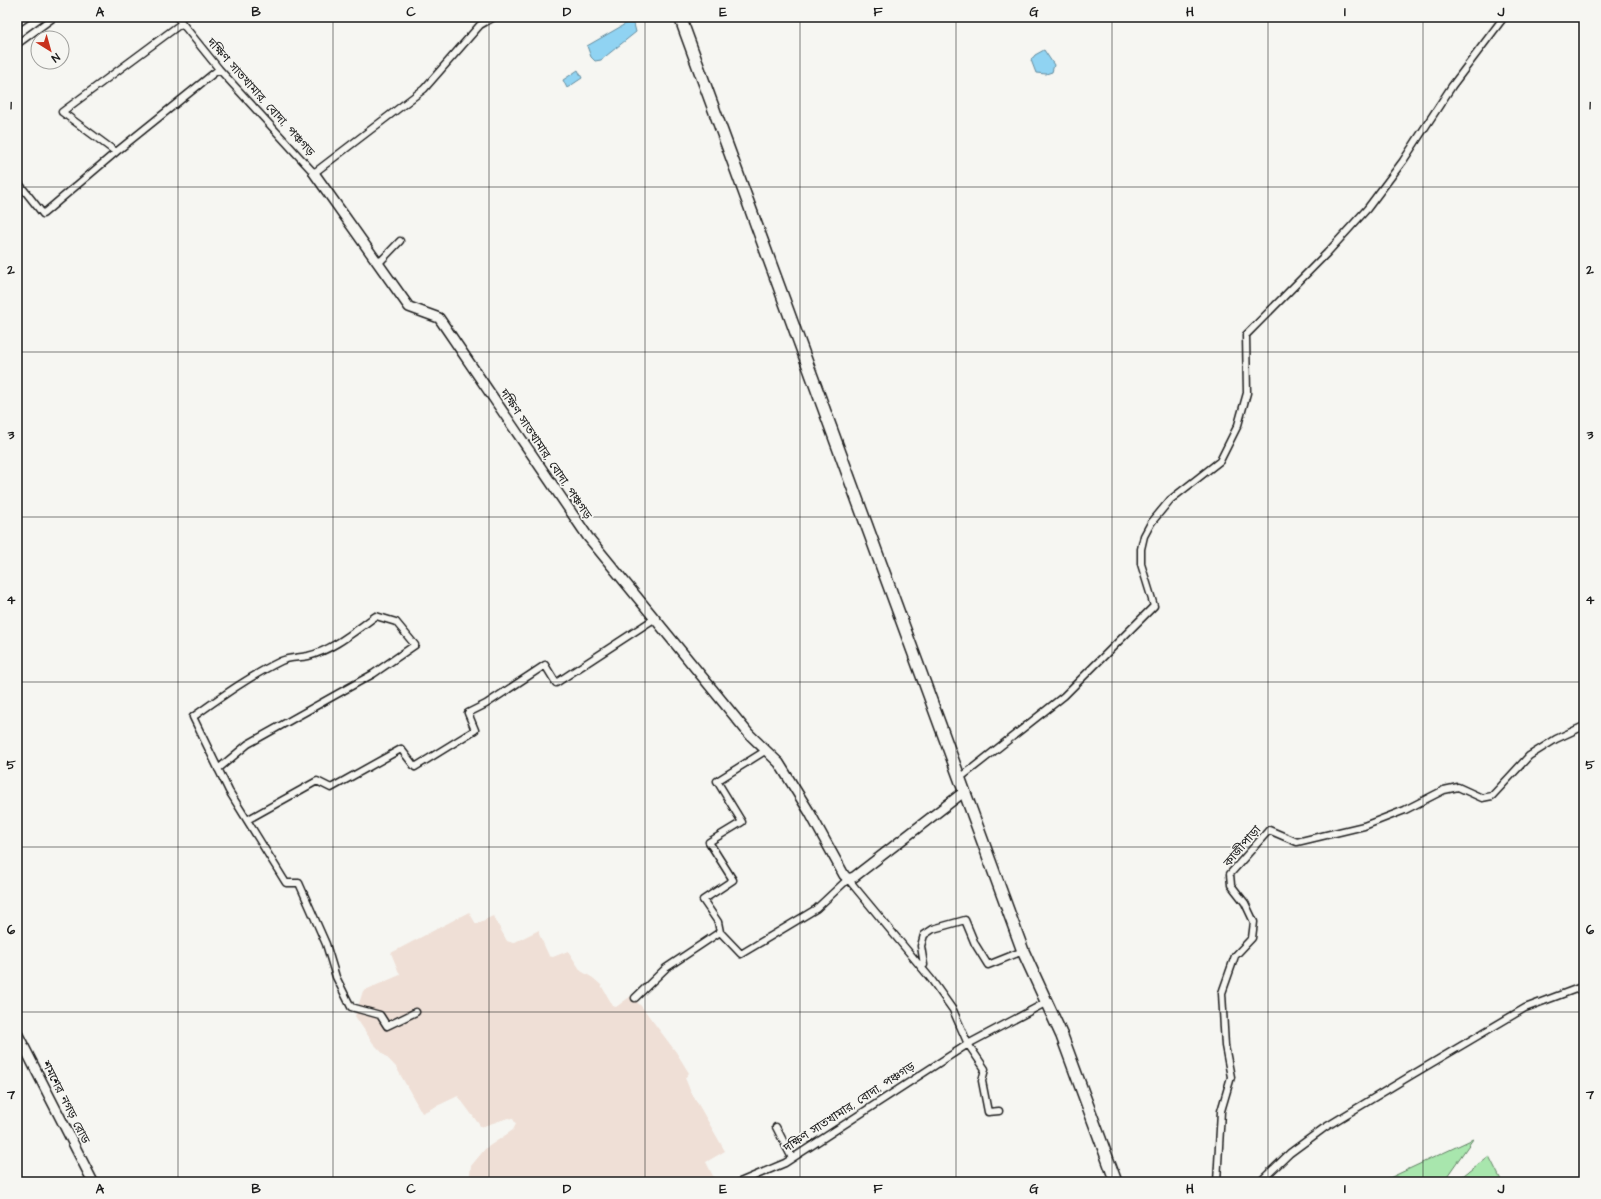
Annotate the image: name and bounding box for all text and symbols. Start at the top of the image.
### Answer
text: A [96,3,105,21]
text: B [251,3,261,21]
text: C [406,3,416,21]
text: D [563,3,572,21]
text: E [719,3,727,21]
text: F [873,3,883,21]
text: G [1029,3,1039,21]
text: H [1186,3,1194,21]
text: I [1344,3,1346,21]
text: J [1497,3,1505,21]
north arrow [30,30,70,70]
street label: দক্ষিণ সাতখামার, বোদা, পঞ্চগড় [202,34,319,161]
text: N [48,50,63,66]
text: 1 [10,96,12,114]
text: 1 [1589,96,1591,114]
text: 2 [6,261,15,279]
text: 2 [1585,261,1594,279]
street label: দক্ষিণ সাতখামার, বোদা, পঞ্চগড় [495,385,596,523]
text: 3 [7,426,15,444]
text: 3 [1586,426,1594,444]
text: 4 [7,591,16,609]
text: 4 [1586,591,1595,609]
text: 5 [6,756,16,774]
text: 5 [1585,756,1595,774]
street label: কাজীপাড়া [1219,821,1266,872]
text: 6 [7,921,16,939]
text: 6 [1586,921,1595,939]
street label: শমশের নগড় রোড [37,1057,94,1147]
street label: দক্ষিণ সাতখামার, বোদা, পঞ্চগড় [779,1058,919,1157]
text: 7 [6,1086,16,1104]
text: 7 [1585,1086,1595,1104]
text: A [96,1180,105,1198]
text: B [251,1180,261,1198]
text: C [406,1180,416,1198]
text: D [563,1180,572,1198]
text: E [719,1180,727,1198]
text: F [873,1180,883,1198]
text: G [1029,1180,1039,1198]
text: H [1186,1180,1194,1198]
text: I [1344,1180,1346,1198]
text: J [1497,1180,1505,1198]

